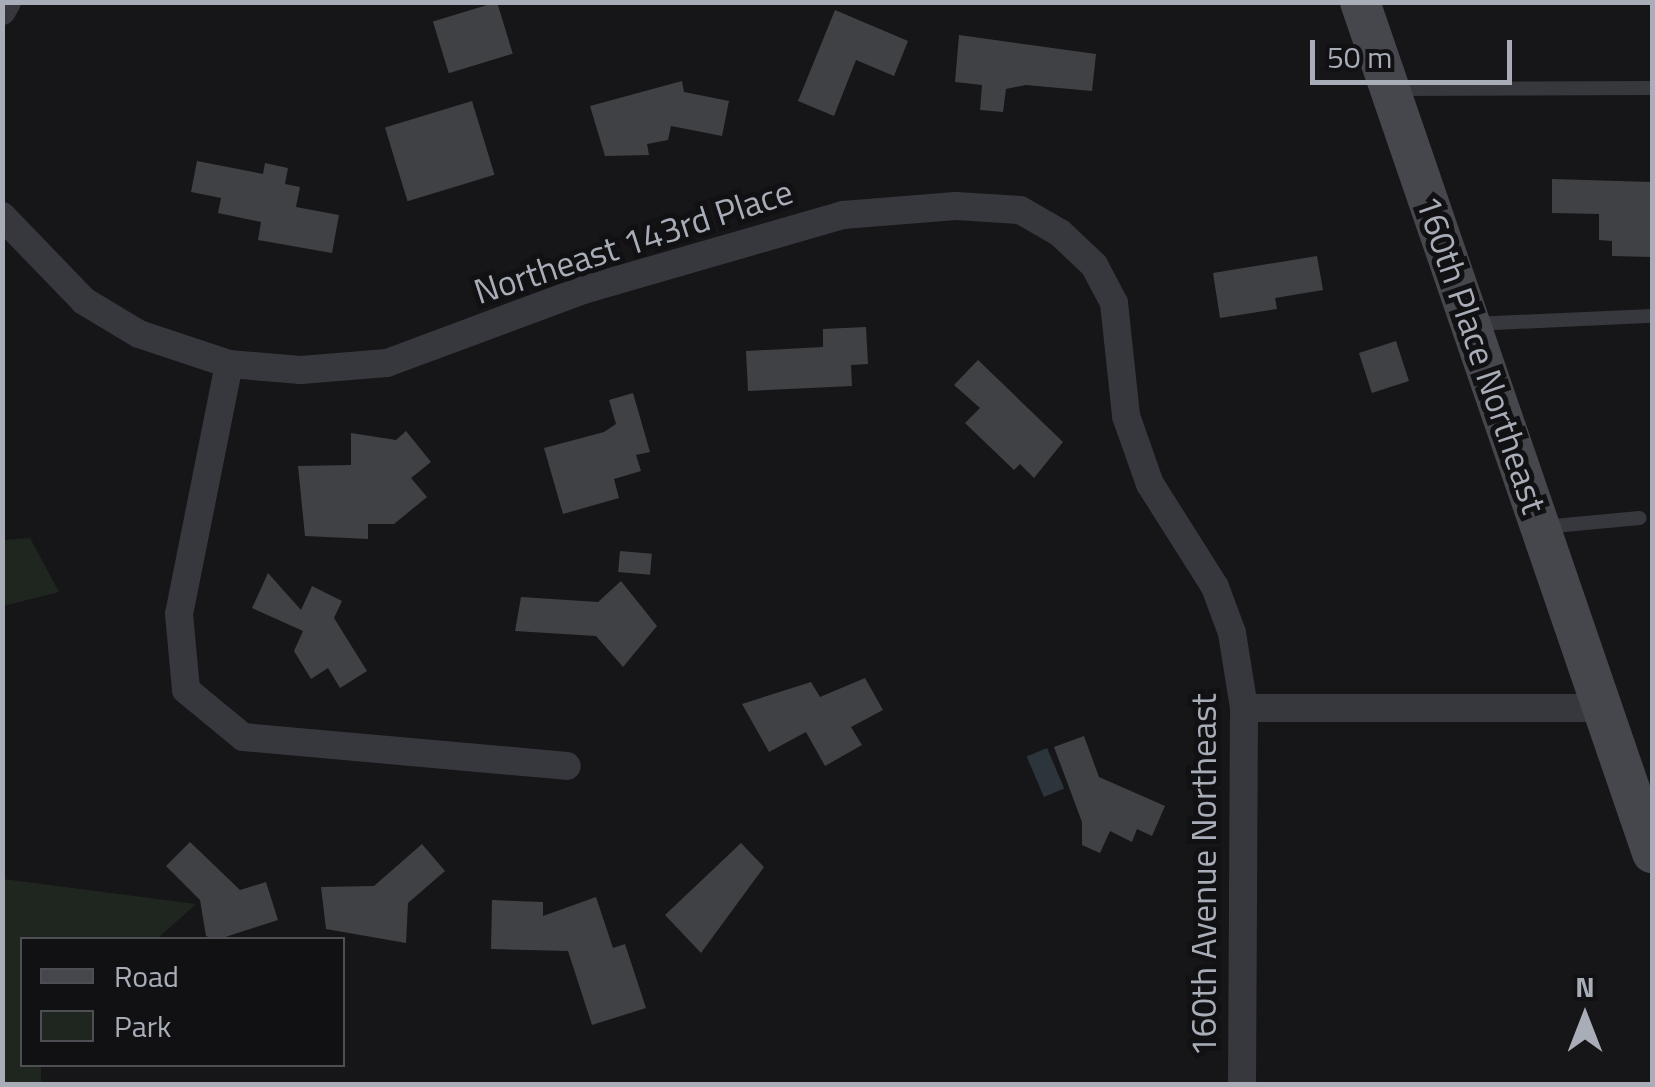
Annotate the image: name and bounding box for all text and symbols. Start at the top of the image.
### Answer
scale bar [1315,20,1518,82]
text: 50 m [1327,34,1392,80]
street label: Northeast 143rd Place [468,170,798,312]
street label: 160th Place Northeast [1408,190,1556,518]
street label: 160th Avenue Northeast [1182,693,1224,1057]
legend [20,937,345,1067]
text: Road [114,953,179,999]
text: N [1575,965,1595,1008]
north arrow [1535,967,1635,1067]
text: Park [114,1003,171,1049]

